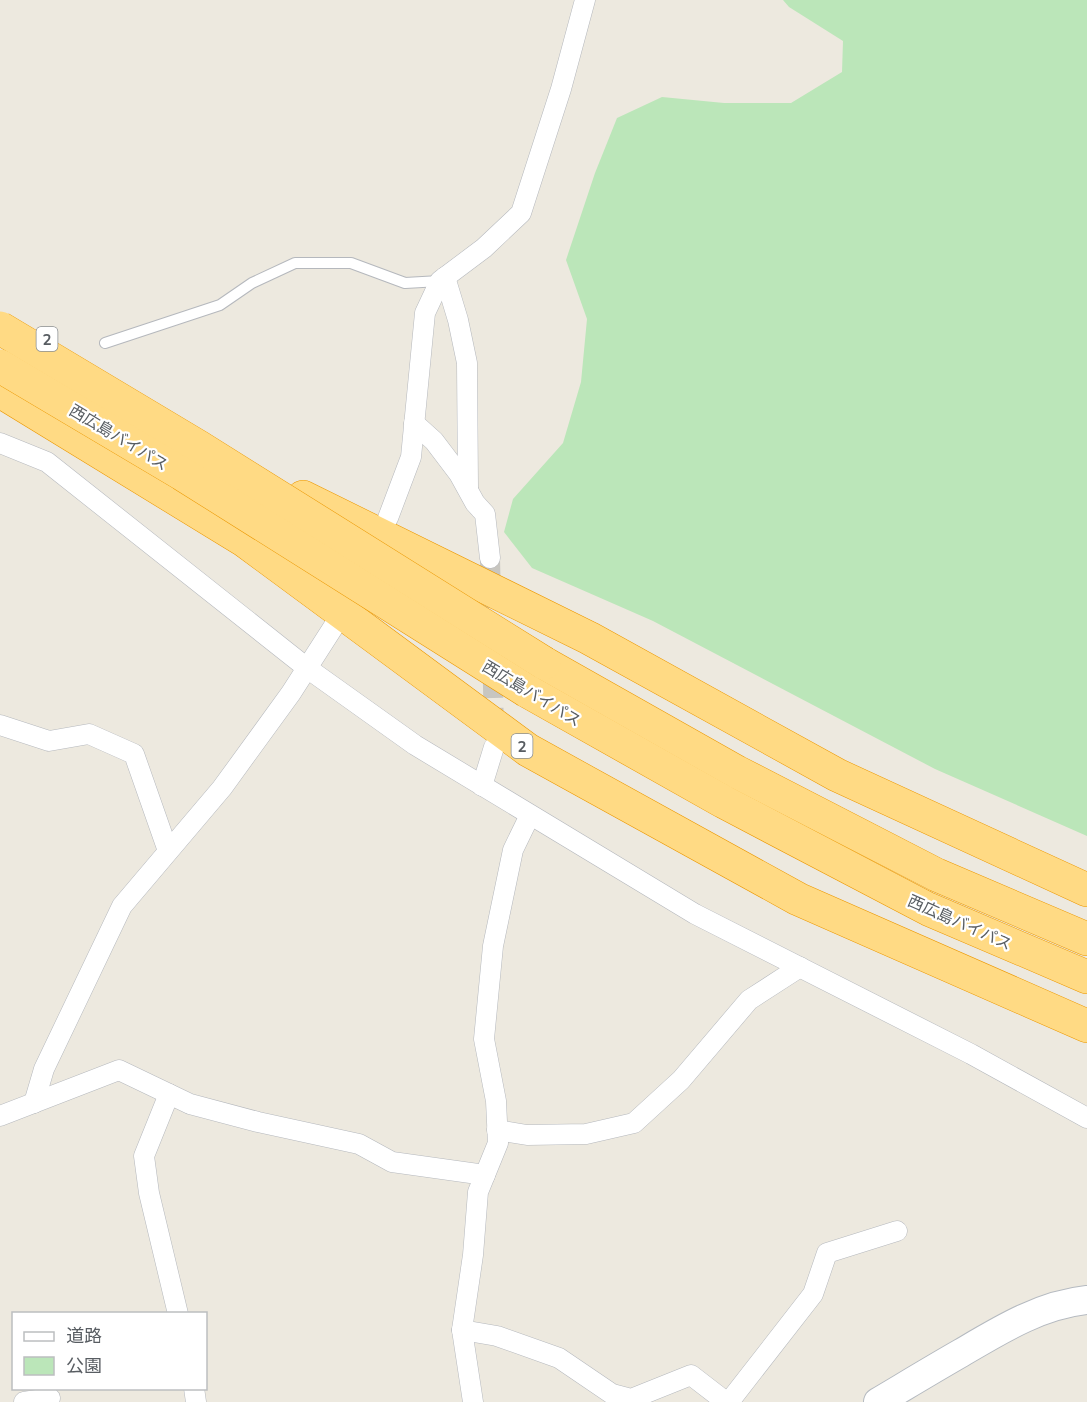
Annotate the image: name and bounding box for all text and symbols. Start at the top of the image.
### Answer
road number: 2 [36,327,57,351]
street label: 西広島バイパス [66,400,172,474]
street label: 西広島バイパス [479,656,585,730]
road number: 2 [512,734,532,758]
street label: 西広島バイパス [905,890,1015,954]
legend [12,1312,207,1390]
text: 道路 [66,1324,102,1347]
text: 公園 [66,1354,102,1377]

